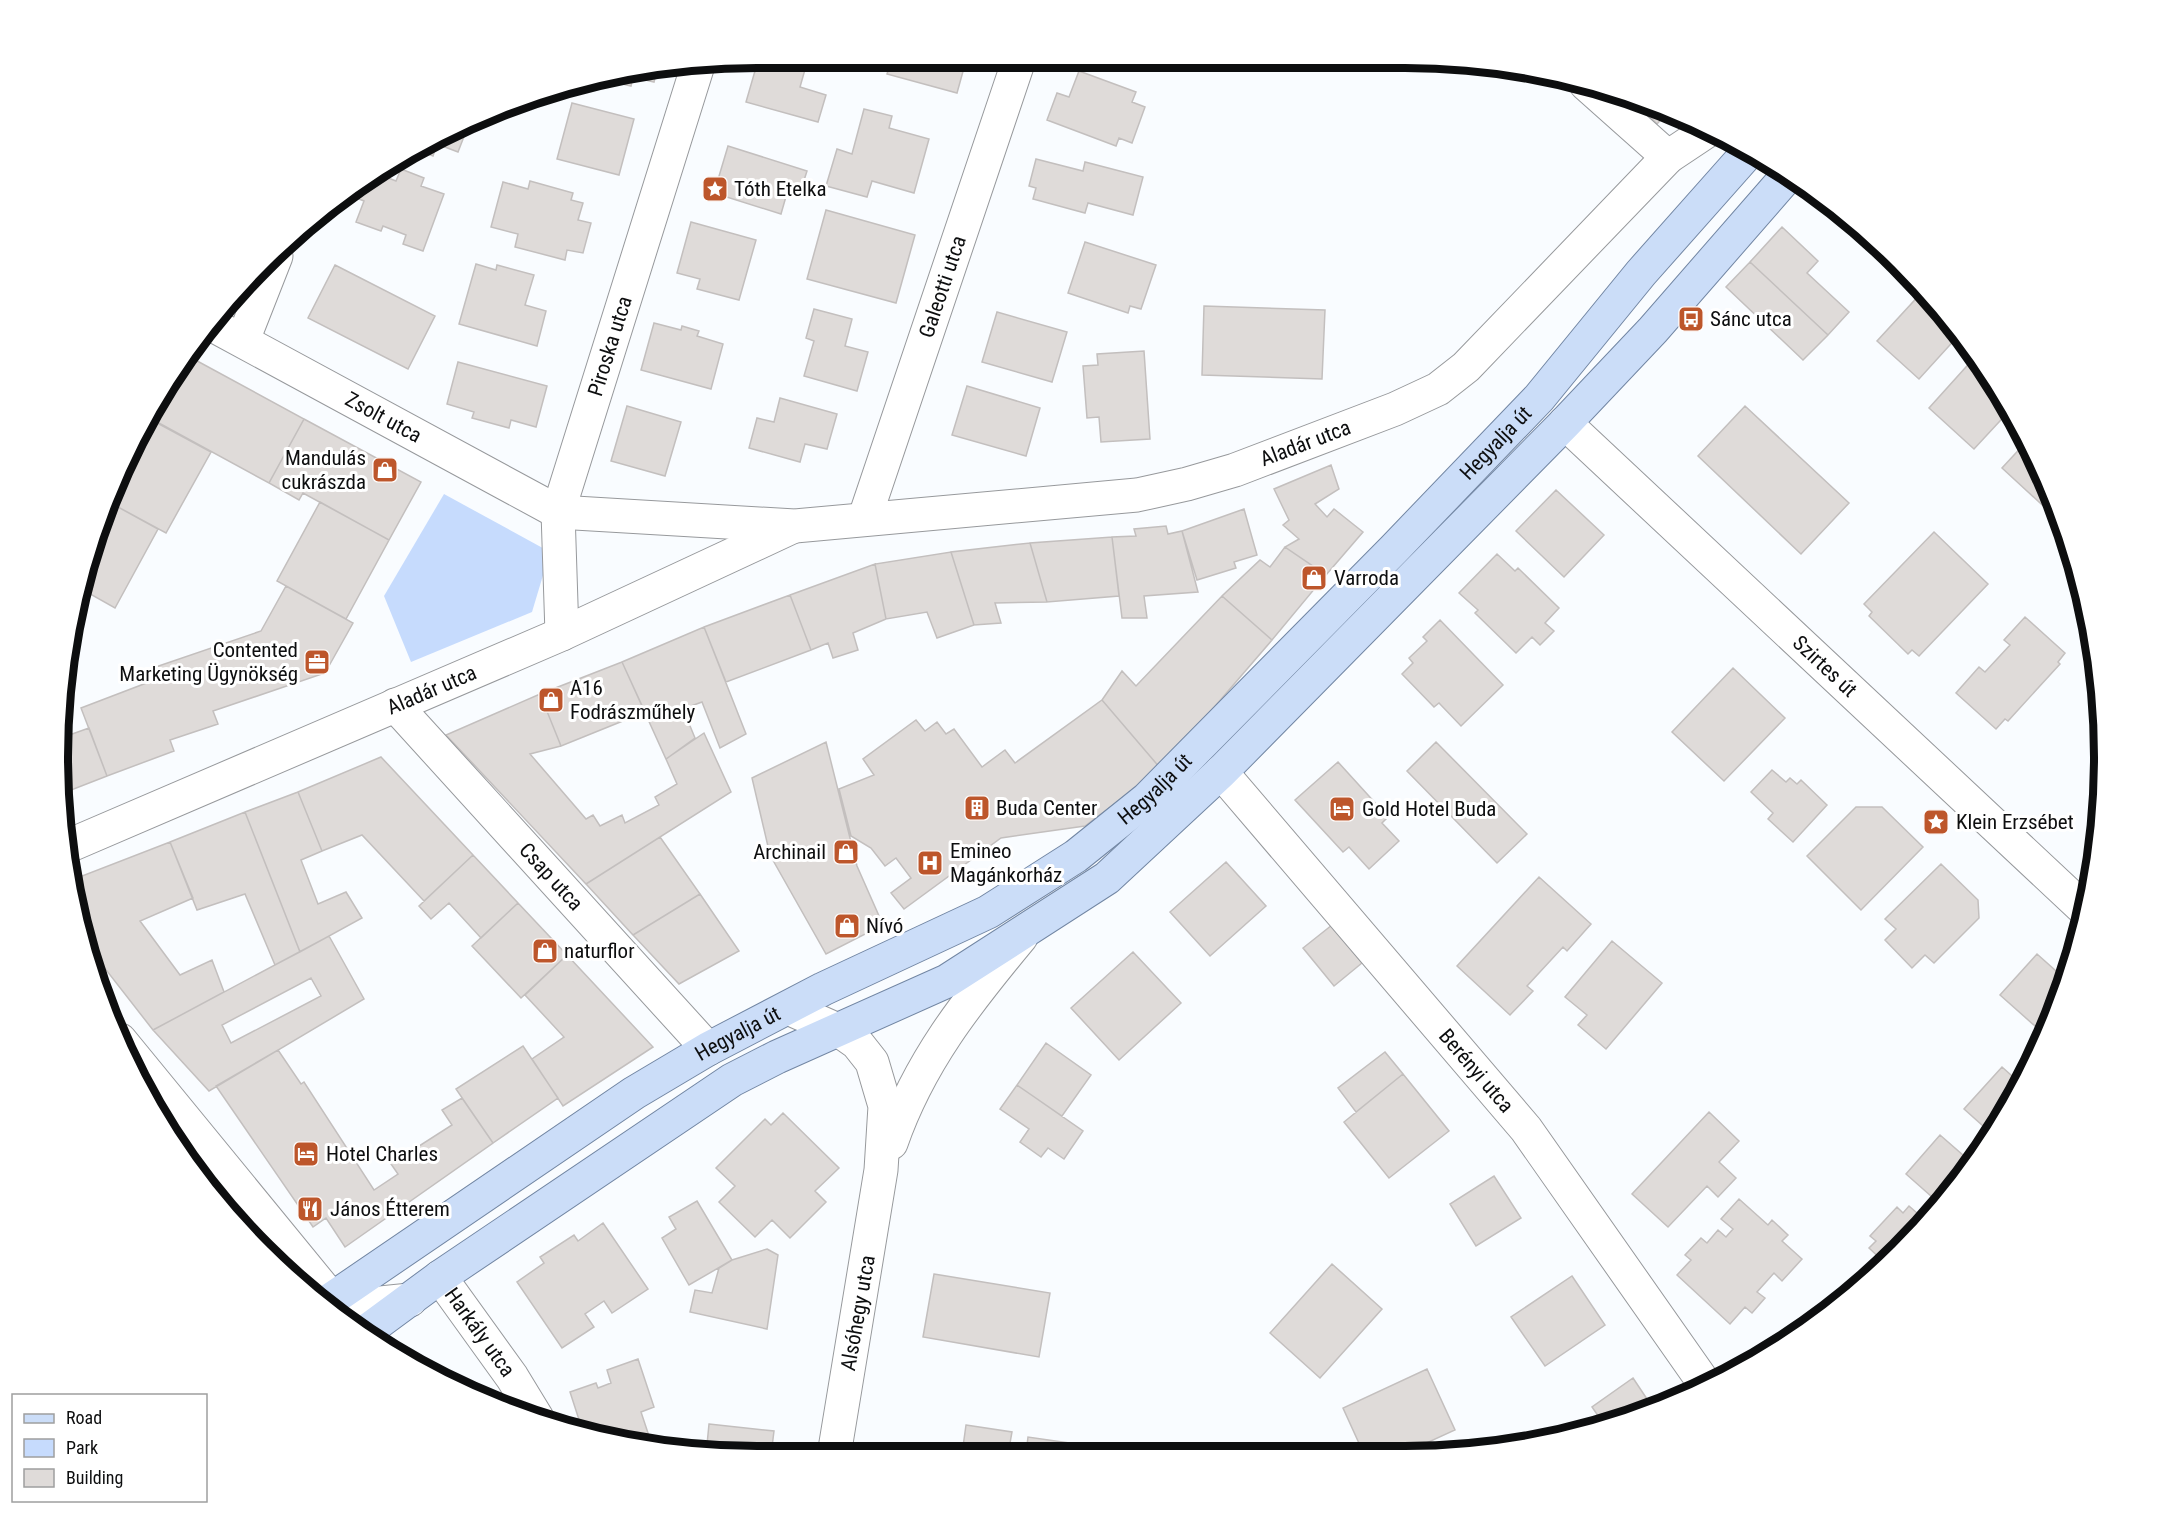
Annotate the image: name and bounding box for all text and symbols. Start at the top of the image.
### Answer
place icon: Tóth Etelka [700,174,730,204]
place label: Tóth Etelka [734,177,826,201]
street label: Galeotti utca [914,233,971,341]
street label: Piroska utca [583,293,637,399]
bus stop icon: Sánc utca [1676,304,1706,334]
place label: Sánc utca [1710,307,1792,331]
street label: Zsolt utca [341,387,426,448]
street label: Hegyalja út [1455,401,1537,485]
street label: Aladár utca [1257,415,1354,471]
place label: Mandulás cukrászda [282,446,366,494]
shop icon: Mandulás cukrászda [370,455,400,485]
shop icon: Varroda [1299,563,1329,593]
place label: Varroda [1334,566,1399,590]
street label: Szirtes út [1788,631,1862,702]
place label: Contented Marketing Ügynökség [119,638,298,686]
office icon: Contented Marketing Ügynökség [302,647,332,677]
street label: Aladár utca [383,660,480,720]
place label: A16 Fodrászműhely [570,676,695,724]
shop icon: A16 Fodrászműhely [536,685,566,715]
street label: Hegyalja út [1113,749,1197,830]
building icon: Buda Center [962,793,992,823]
hotel icon: Gold Hotel Buda [1327,794,1357,824]
place label: Buda Center [996,796,1097,820]
place label: Gold Hotel Buda [1362,797,1496,821]
place icon: Klein Erzsébet [1921,807,1951,837]
place label: Klein Erzsébet [1956,810,2074,834]
shop icon: Archinail [831,837,861,867]
street label: Csap utca [514,838,588,915]
place label: Emineo Magánkorház [950,839,1062,887]
place label: Archinail [753,840,826,864]
hospital icon: Emineo Magánkorház [915,848,945,878]
shop icon: Nívó [832,911,862,941]
place label: Nívó [866,914,903,938]
shop icon: naturflor [530,936,560,966]
place label: naturflor [564,939,635,963]
street label: Hegyalja út [691,1001,784,1066]
street label: Berényi utca [1434,1024,1519,1117]
hotel icon: Hotel Charles [291,1139,321,1169]
place label: Hotel Charles [326,1142,438,1166]
restaurant icon: János Étterem [295,1194,325,1224]
place label: János Étterem [330,1197,450,1221]
street label: Alsóhegy utca [836,1253,880,1373]
street label: Harkály utca [440,1283,520,1381]
legend [12,1394,207,1502]
text: Road [66,1407,102,1428]
text: Park [66,1437,98,1458]
text: Building [66,1467,123,1488]

